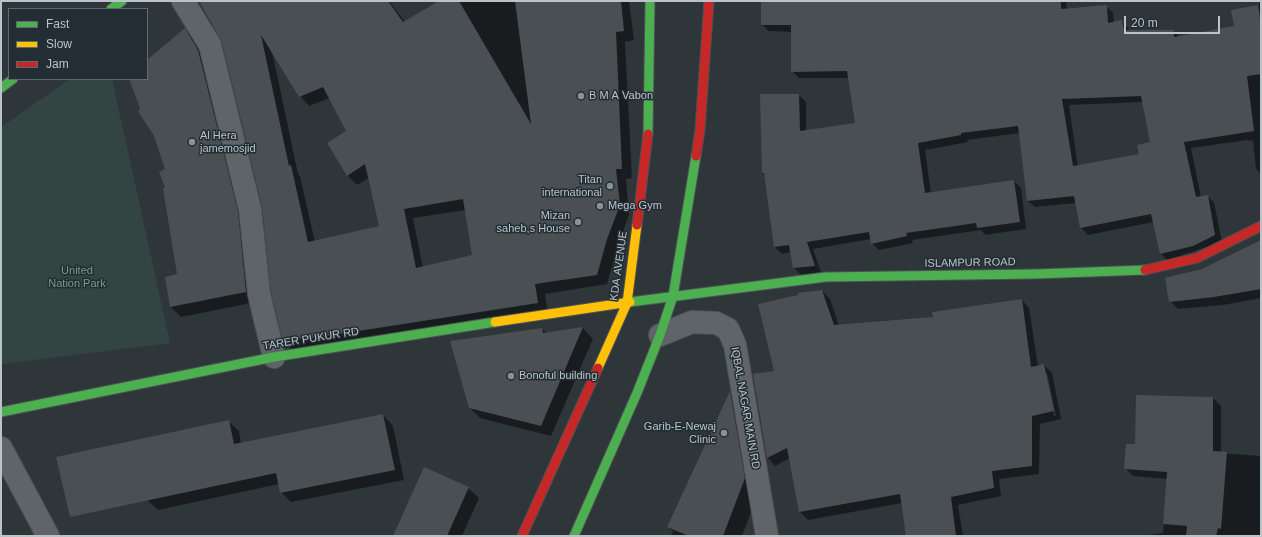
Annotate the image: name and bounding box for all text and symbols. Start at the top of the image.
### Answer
legend [8,8,148,80]
scale bar [1126,8,1222,34]
text: 20 m [1131,16,1158,30]
text: Fast [46,17,69,31]
text: Slow [46,37,72,51]
text: Jam [46,57,69,71]
place label: B M A Vabon [589,89,653,103]
marker: B M A Vabon [576,91,586,101]
place label: Al Hera jamemosjid [200,129,256,155]
marker: Al Hera jamemosjid [187,137,197,147]
place label: Titan international [542,173,602,199]
marker: Titan international [605,181,615,191]
place label: Mega Gym [608,199,662,213]
marker: Mega Gym [595,201,605,211]
place label: Mizan saheb,s House [497,209,570,235]
marker: Mizan saheb,s House [573,217,583,227]
street label: KDA AVENUE [608,230,630,302]
street label: ISLAMPUR ROAD [924,256,1016,270]
park label: United Nation Park [48,264,106,290]
street label: TARER PUKUR RD [262,325,360,353]
street label: IQBAL NAGAR MAIN RD [728,346,762,470]
place label: Bonoful building [519,369,597,383]
marker: Bonoful building [506,371,516,381]
place label: Garib-E-Newaj Clinic [644,420,716,446]
marker: Garib-E-Newaj Clinic [719,428,729,438]

